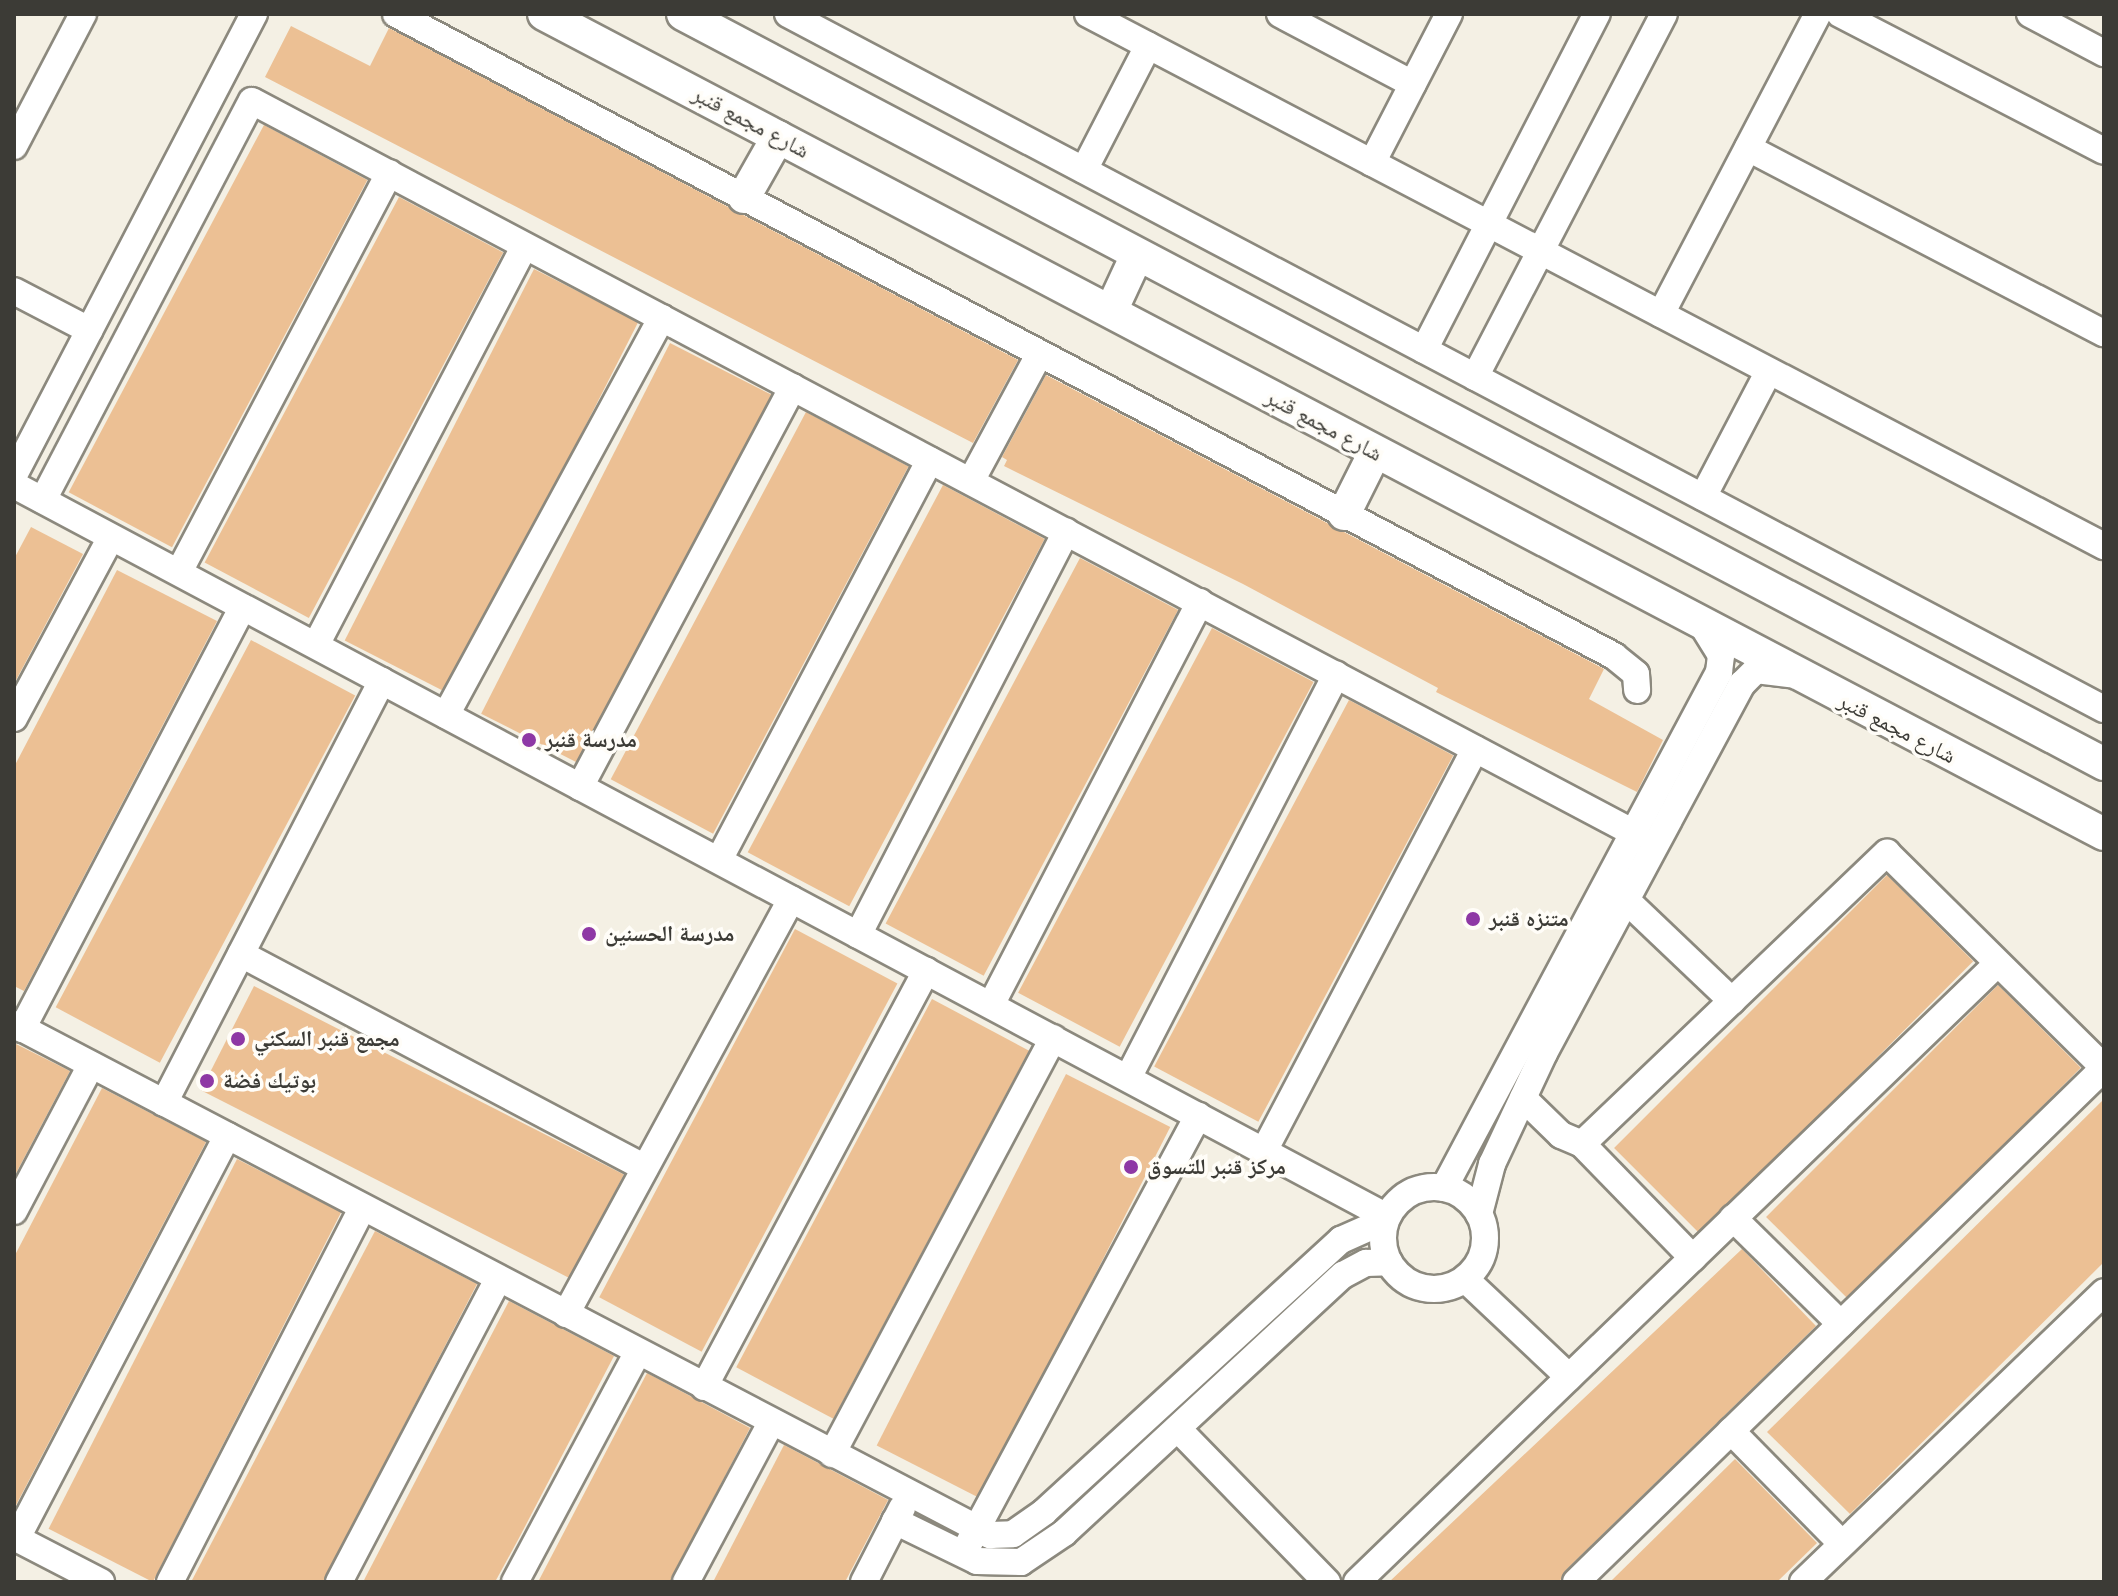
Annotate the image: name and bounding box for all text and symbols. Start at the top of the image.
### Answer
street label: شارع مجمع قنبر [688,80,814,164]
street label: شارع مجمع قنبر [1261,383,1387,467]
street label: شارع مجمع قنبر [1834,687,1960,769]
place label: مدرسة قنبر [545,727,637,753]
marker: مدرسة قنبر [520,731,538,749]
place label: متنزه قنبر [1489,906,1569,932]
marker: متنزه قنبر [1464,910,1482,928]
place label: مدرسة الحسنين [605,921,734,947]
marker: مدرسة الحسنين [580,925,598,943]
place label: مجمع قنبر السكني [254,1026,400,1052]
marker: مجمع قنبر السكني [229,1030,247,1048]
place label: بوتيك فضة [223,1068,316,1094]
marker: بوتيك فضة [198,1072,216,1090]
place label: مركز قنبر للتسوق [1147,1154,1286,1180]
marker: مركز قنبر للتسوق [1122,1158,1140,1176]

